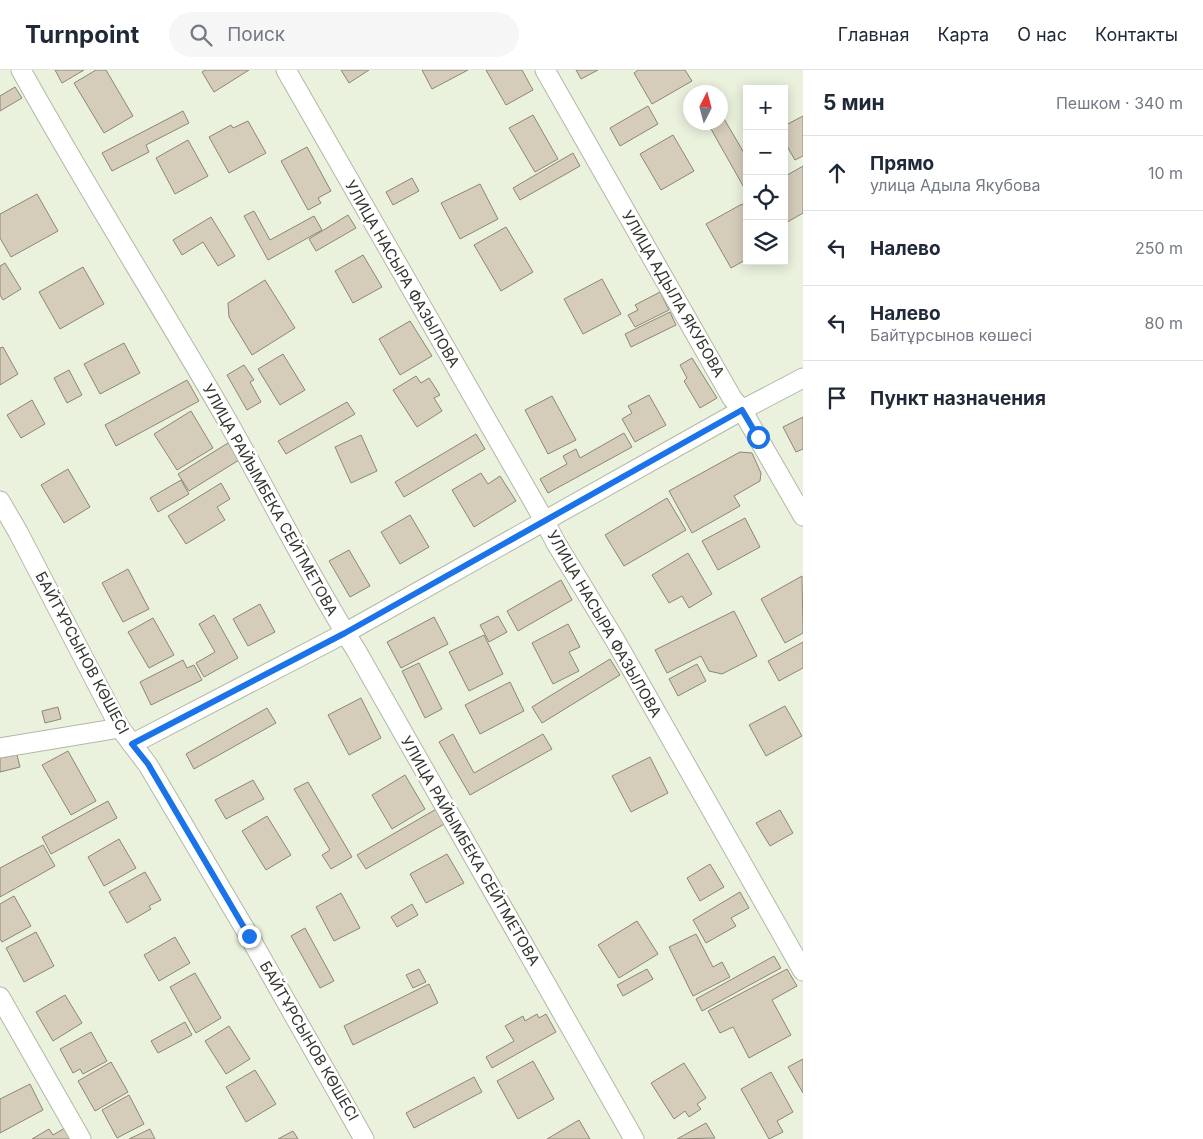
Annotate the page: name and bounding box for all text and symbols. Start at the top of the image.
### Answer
search box [169,12,519,57]
text: Turnpoint [25,20,139,49]
icon: search [187,21,215,49]
text: Поиск [227,23,285,46]
text: Главная [838,24,909,45]
text: Карта [937,24,989,45]
text: О нас [1017,24,1067,45]
text: Контакты [1095,24,1178,45]
north arrow [683,85,728,130]
map controls [743,85,788,265]
button: + [743,85,788,130]
text: 5 мин [823,90,885,115]
text: Пешком · 340 m [1056,93,1183,113]
button: − [743,130,788,175]
text: Прямо [870,152,934,175]
icon: ahead [823,159,851,187]
text: 10 m [1148,163,1183,183]
button: locate [743,175,788,220]
text: улица Адыла Якубова [870,175,1041,195]
street label: УЛИЦА НАСЫРА ФАЗЫЛОВА [341,177,464,371]
street label: УЛИЦА АДЫЛА ЯКУБОВА [618,207,729,381]
button: layers [743,220,788,265]
icon: left [823,234,851,262]
text: Налево [870,237,941,260]
text: 250 m [1135,238,1183,258]
text: Налево [870,302,941,325]
icon: left [823,309,851,337]
text: 80 m [1144,313,1183,333]
text: Байтұрсынов көшесі [870,325,1032,345]
street label: УЛИЦА РАЙЫМБЕКА СЕЙТМЕТОВА [199,381,342,619]
icon: arrive [823,384,851,412]
text: Пункт назначения [870,387,1046,410]
route start [747,426,770,449]
street label: УЛИЦА НАСЫРА ФАЗЫЛОВА [543,527,666,721]
street label: БАЙТҰРСЫНОВ КӨШЕСІ [31,568,133,737]
street label: УЛИЦА РАЙЫМБЕКА СЕЙТМЕТОВА [397,733,544,969]
route end [238,925,261,948]
street label: БАЙТҰРСЫНОВ КӨШЕСІ [256,957,363,1124]

